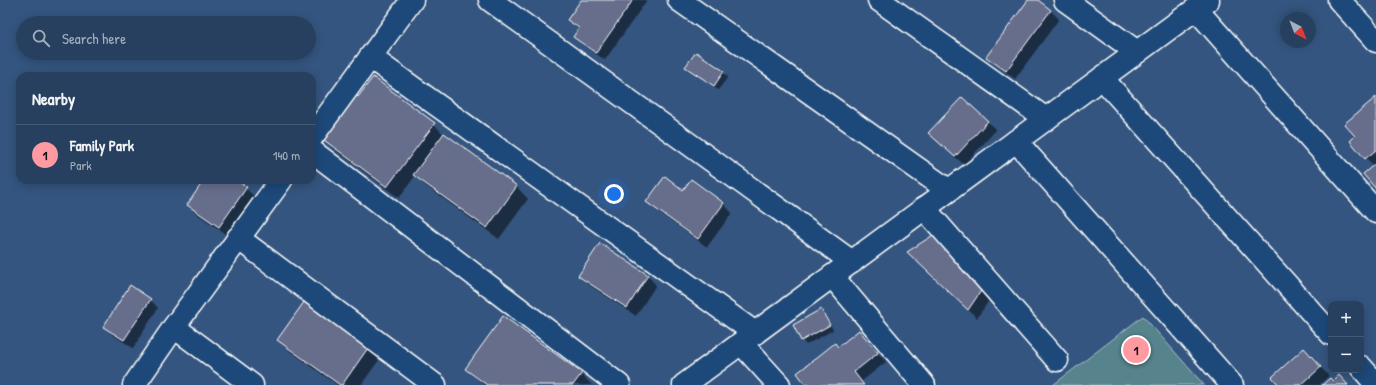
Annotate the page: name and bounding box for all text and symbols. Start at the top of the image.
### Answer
north arrow [1280,12,1316,48]
search box [16,16,316,60]
icon: search [30,27,52,49]
text: Search here [62,28,126,49]
text: Nearby [32,87,75,110]
text: Family Park [70,135,134,156]
text: 1 [43,146,47,164]
text: 140 m [273,146,300,164]
text: Park [70,156,92,174]
your location [604,184,624,204]
map controls [1328,301,1364,373]
button: + [1328,301,1364,337]
pin: 1 [1123,335,1149,365]
button: − [1328,337,1364,373]

